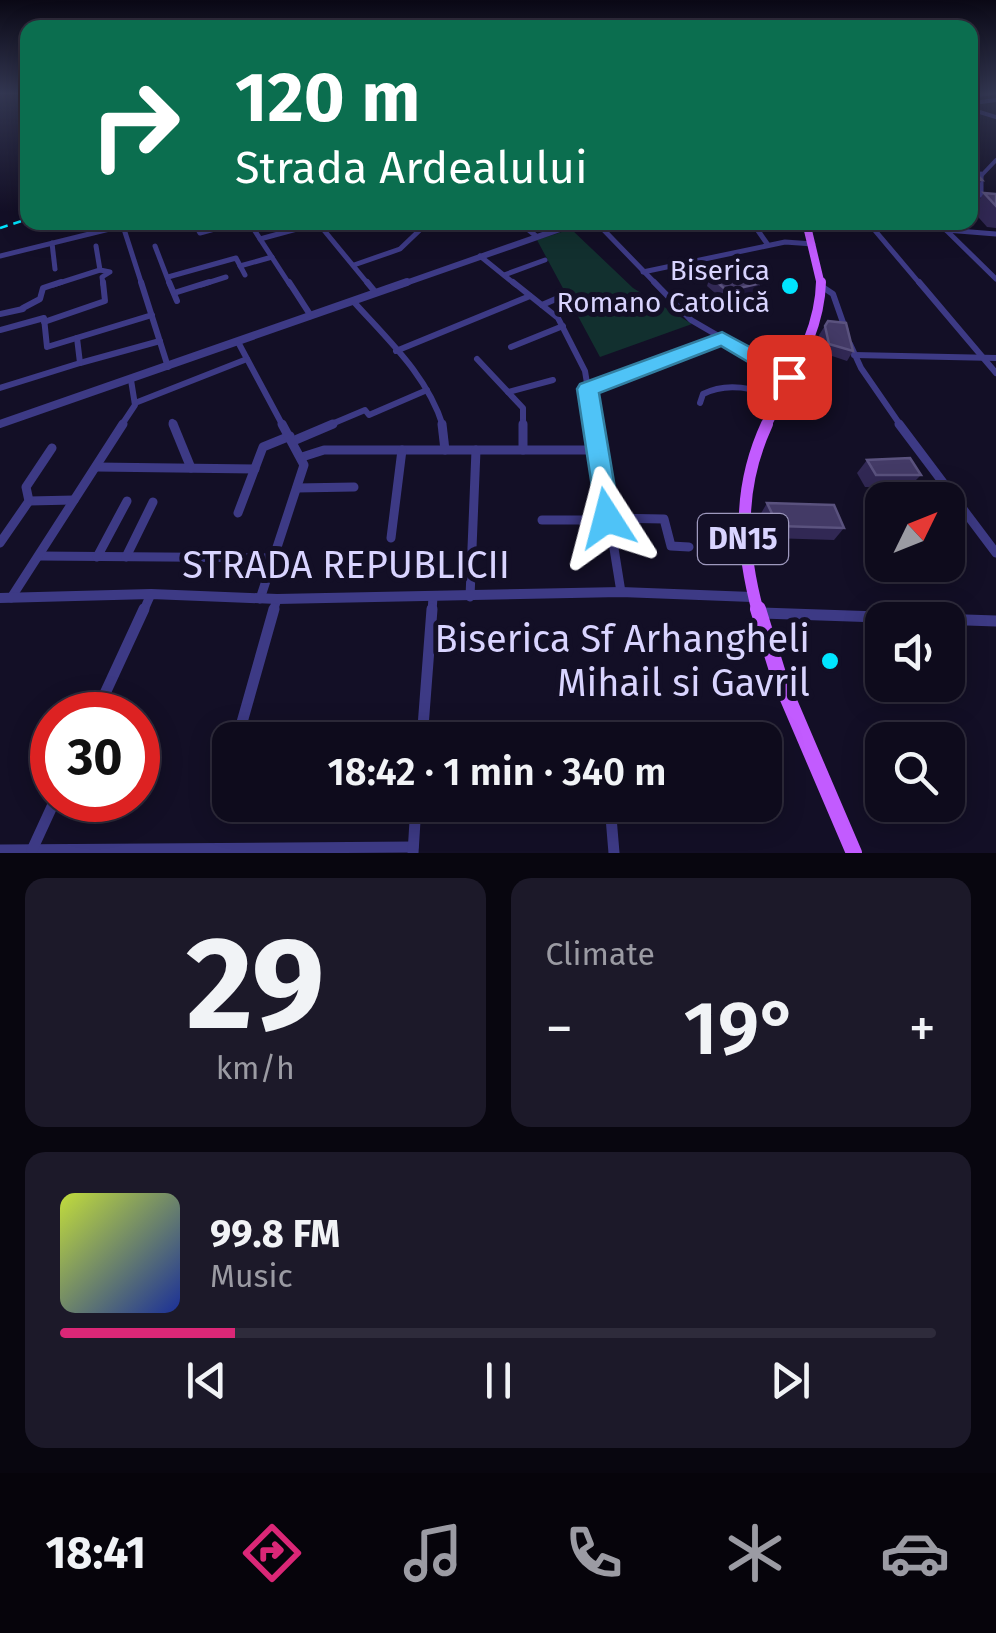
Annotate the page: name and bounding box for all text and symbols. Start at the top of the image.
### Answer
text: 120 m [235,56,420,140]
icon: right [70,60,200,190]
text: Strada Ardealului [235,141,588,195]
place label: Biserica Romano Catolică [557,254,770,319]
marker: Biserica Romano Catolică [779,275,801,297]
pin [747,335,832,420]
icon: arrive [762,350,817,405]
position arrow [555,466,659,570]
north arrow [865,482,965,582]
map controls [865,482,965,822]
road number: DN15 [698,514,788,564]
street label: STRADA REPUBLICII [182,542,510,588]
button: sound [865,602,965,702]
place label: Biserica Sf Arhangheli Mihail si Gavril [434,616,810,706]
marker: Biserica Sf Arhangheli Mihail si Gavril [819,650,841,672]
speed limit sign: 30 [30,692,160,822]
button: search [865,722,965,822]
text: 18:42 · 1 min · 340 m [328,749,666,795]
text: 29 [186,906,325,1062]
text: Climate [546,935,655,973]
text: 19° [683,984,798,1074]
text: − [546,996,573,1062]
text: + [909,996,936,1062]
text: km/h [216,1049,295,1087]
text: 99.8 FM [210,1211,340,1257]
text: Music [210,1257,293,1295]
icon: previous [179,1353,234,1408]
icon: pause [471,1353,526,1408]
icon: next [763,1353,818,1408]
icon: directions [237,1518,307,1588]
icon: music [398,1518,468,1588]
icon: phone [559,1518,629,1588]
icon: climate [720,1518,790,1588]
icon: car [880,1518,950,1588]
text: 18:41 [45,1526,146,1580]

